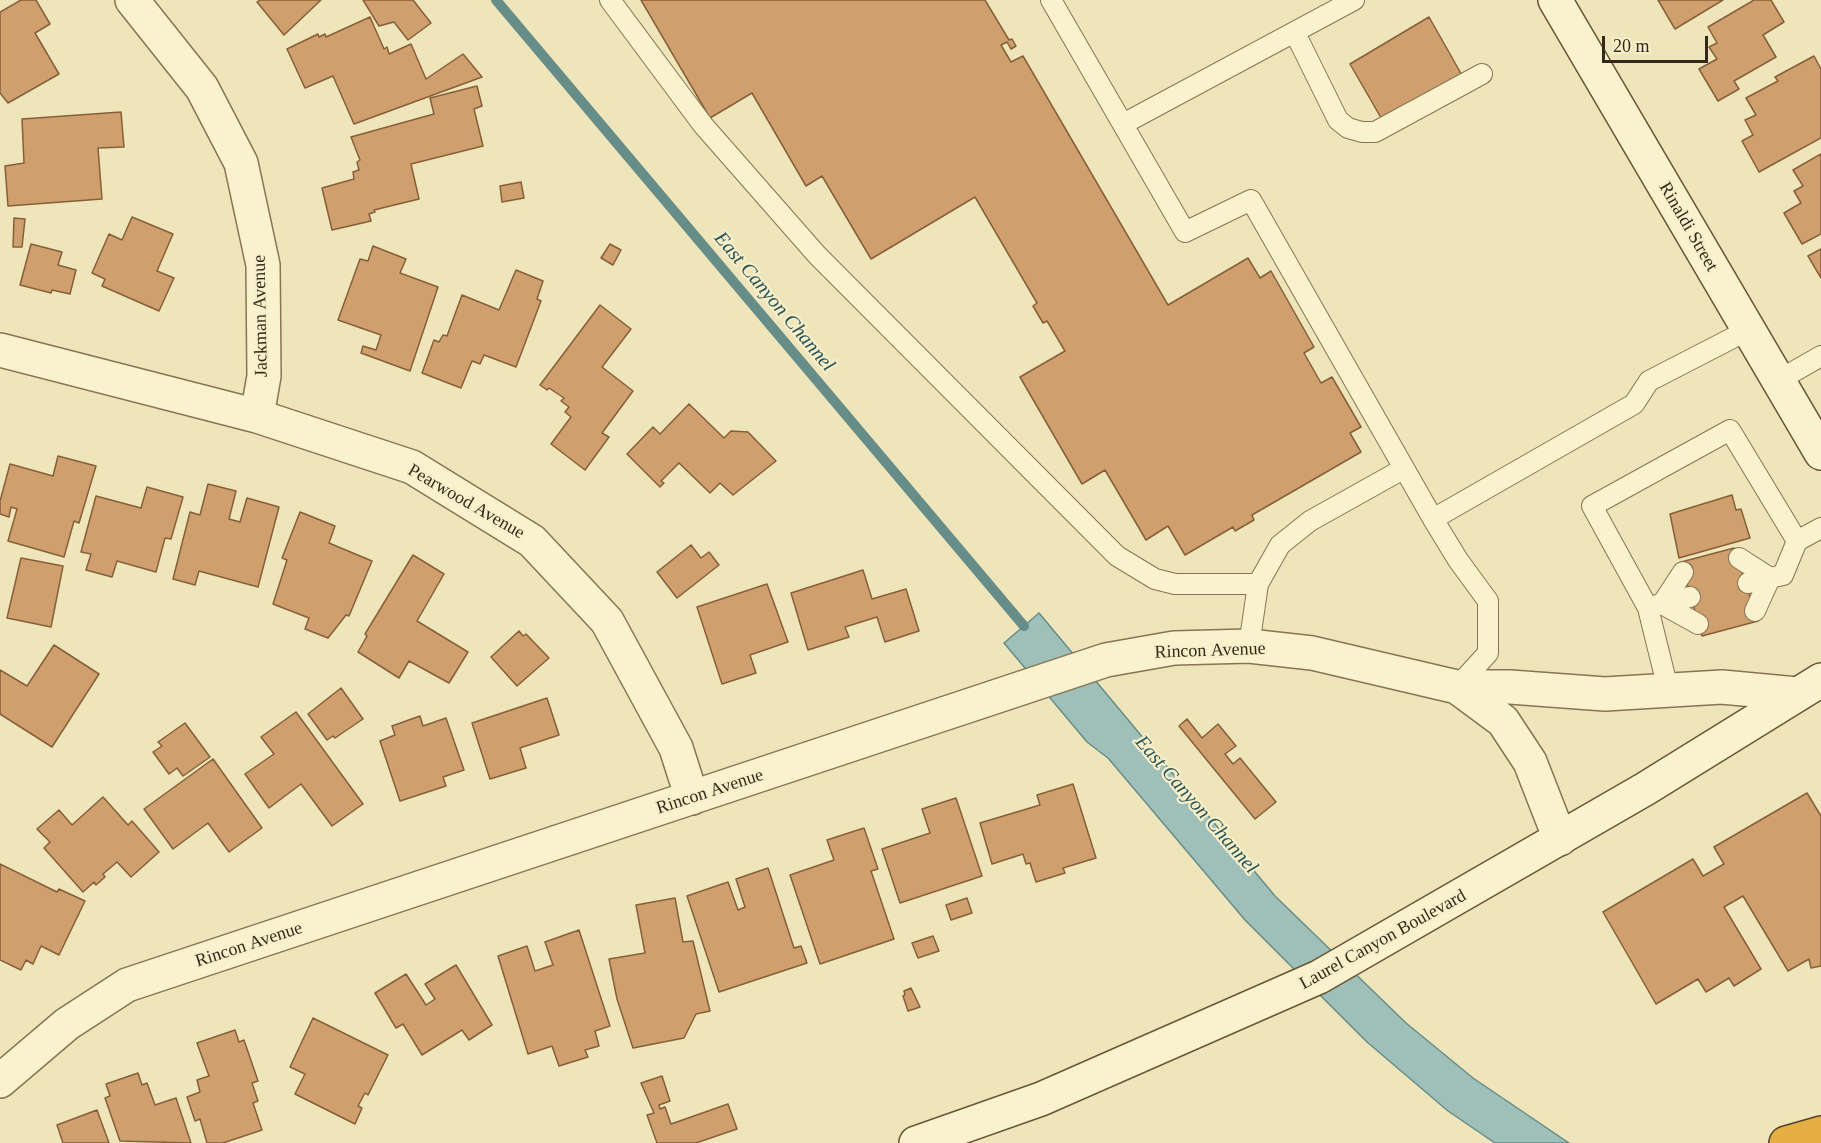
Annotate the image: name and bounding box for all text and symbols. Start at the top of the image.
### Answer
scale bar [1605,24,1712,62]
text: 20 m [1613,36,1650,56]
street label: Rinaldi Street [1654,179,1722,275]
water label: East Canyon Channel [708,227,840,377]
street label: Jackman Avenue [249,255,273,377]
street label: Pearwood Avenue [404,460,528,544]
street label: Rincon Avenue [1154,638,1266,664]
water label: East Canyon Channel [1129,731,1263,879]
street label: Rincon Avenue [654,765,766,819]
street label: Laurel Canyon Boulevard [1296,885,1470,995]
street label: Rincon Avenue [193,918,305,972]

